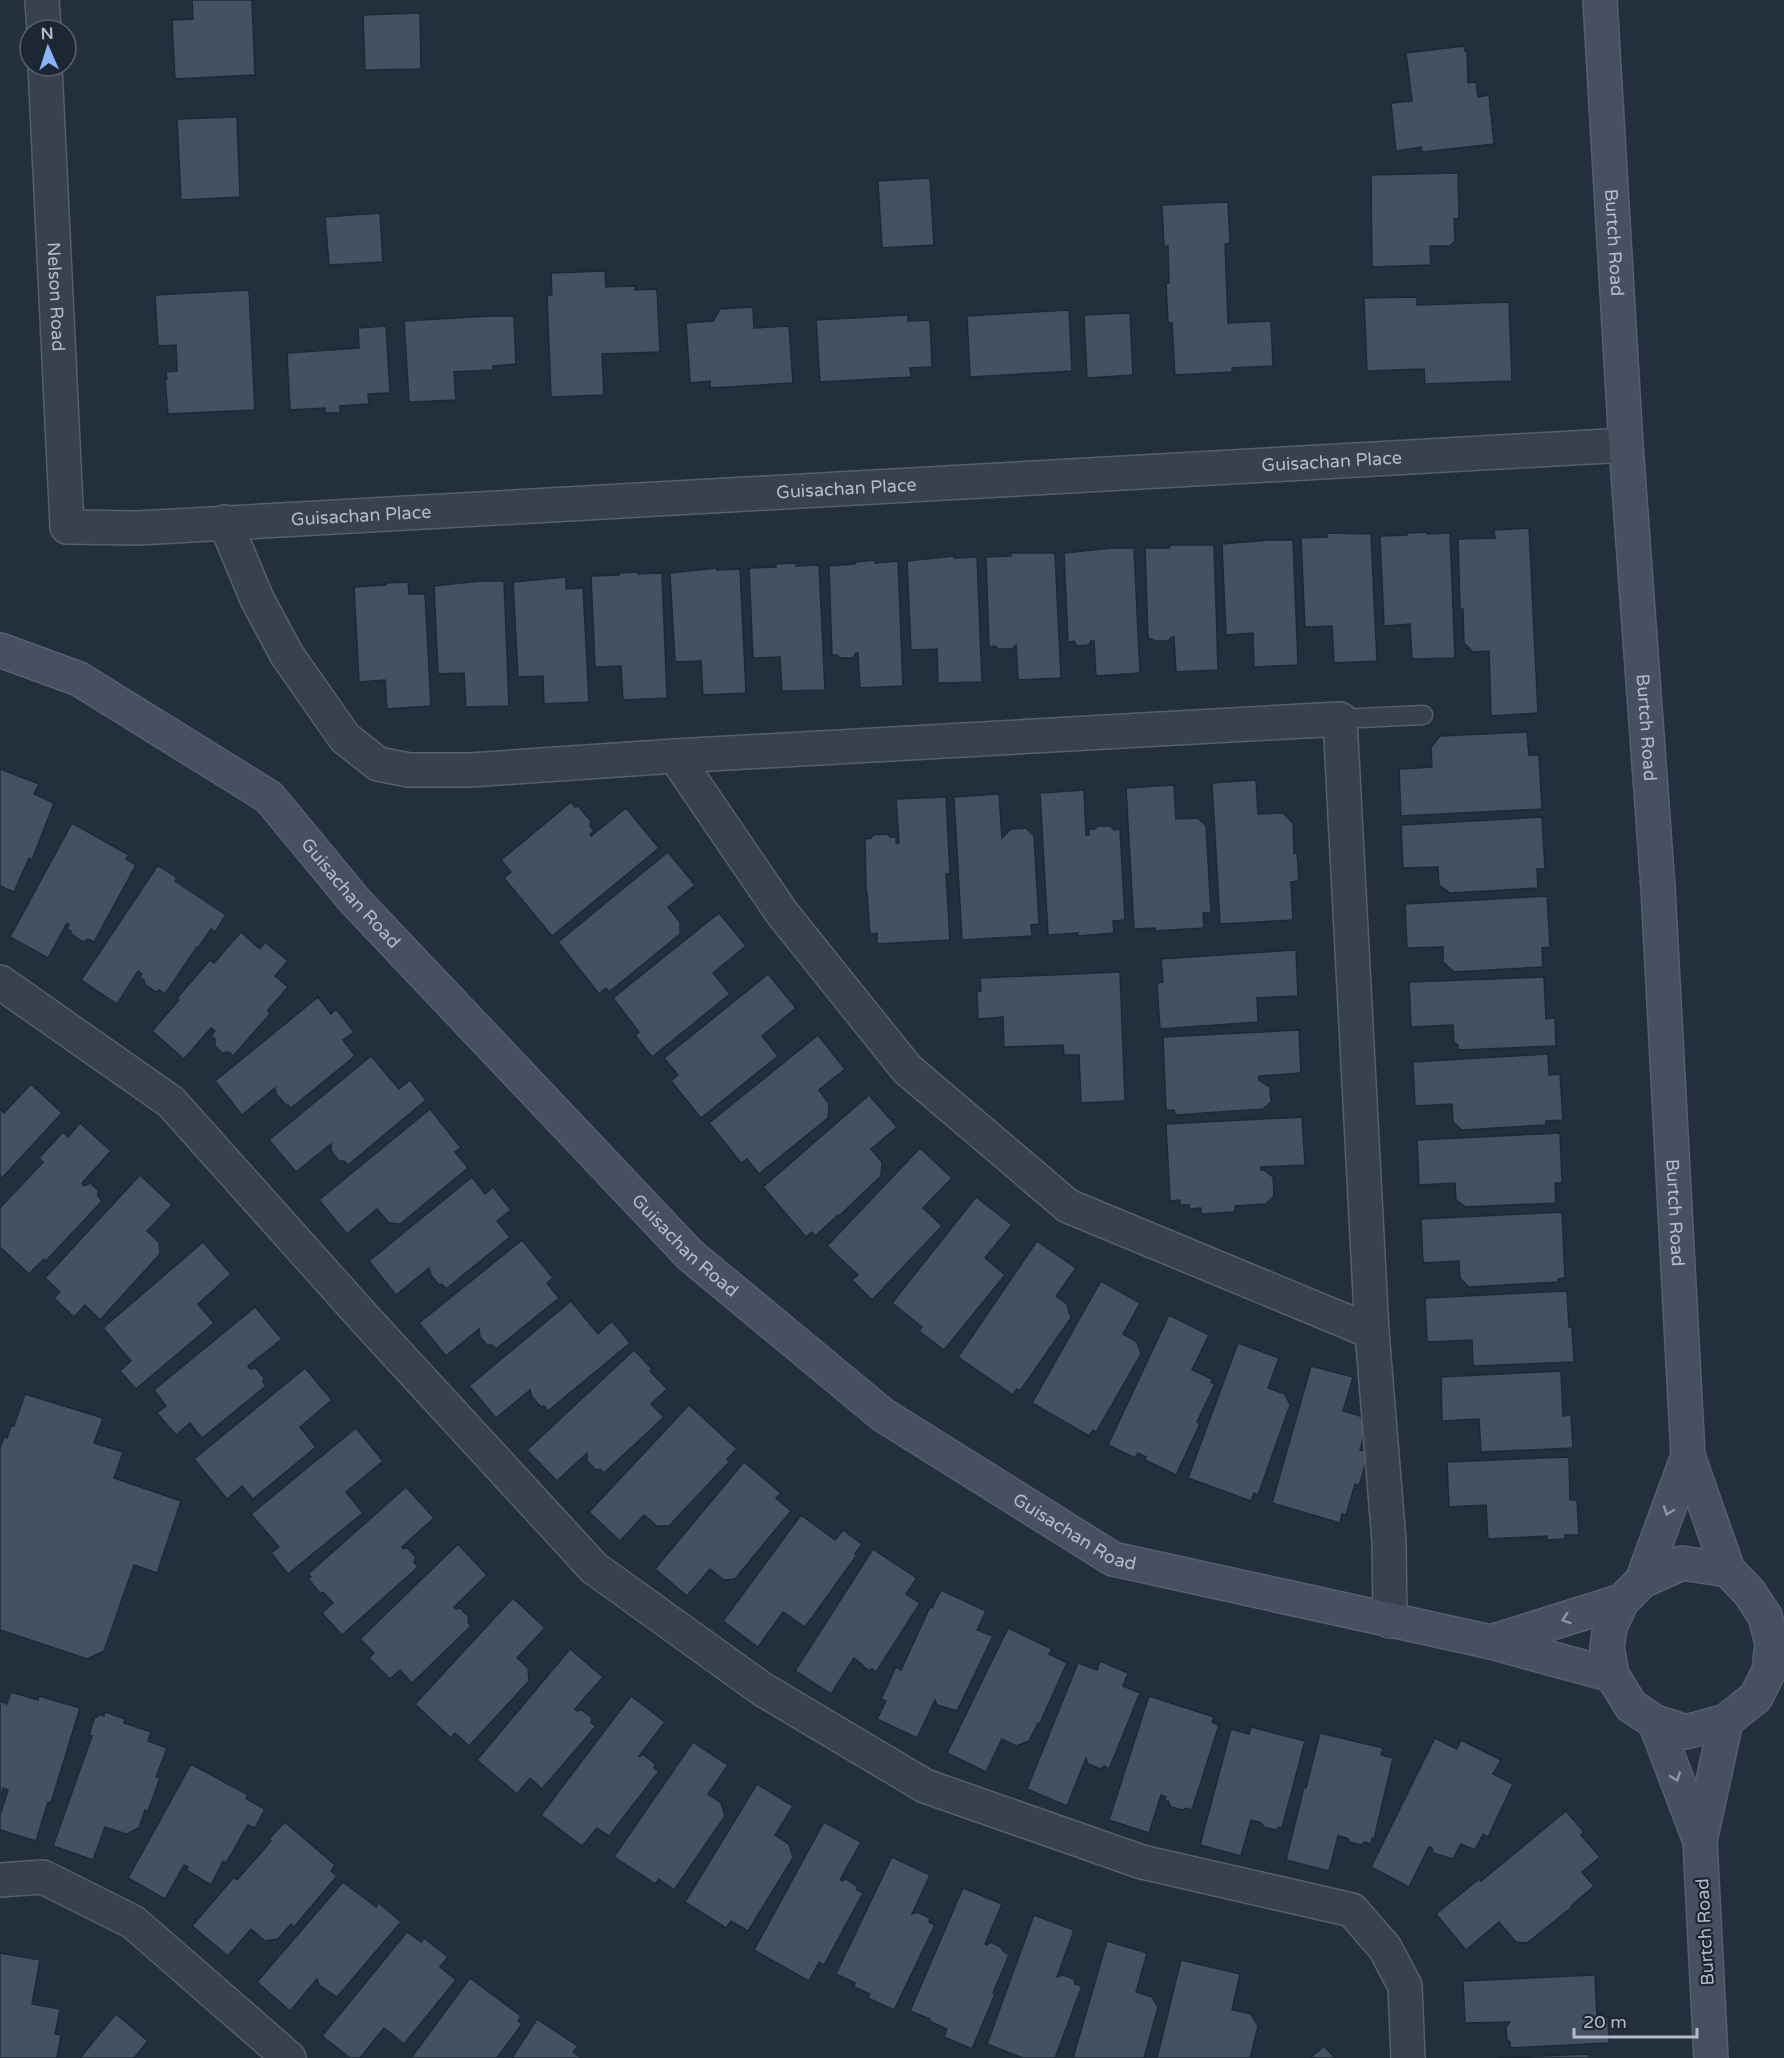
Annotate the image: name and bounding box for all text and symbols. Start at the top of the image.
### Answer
north arrow [18,18,78,78]
text: N [40,24,54,44]
street label: Burtch Road [1600,188,1628,297]
street label: Nelson Road [42,242,70,352]
street label: Guisachan Place [1261,447,1402,476]
street label: Guisachan Place [776,474,917,503]
street label: Guisachan Place [290,501,432,530]
street label: Burtch Road [1632,673,1661,782]
street label: Guisachan Road [296,833,405,953]
street label: Burtch Road [1661,1158,1689,1267]
street label: Guisachan Road [627,1189,743,1302]
street label: Guisachan Road [1009,1488,1138,1575]
one-way arrow [1662,1505,1675,1516]
one-way arrow [1561,1612,1572,1624]
one-way arrow [1668,1771,1681,1782]
street label: Burtch Road [1691,1878,1719,1986]
scale bar [1574,2001,1697,2039]
text: 20 m [1583,2011,1627,2033]

